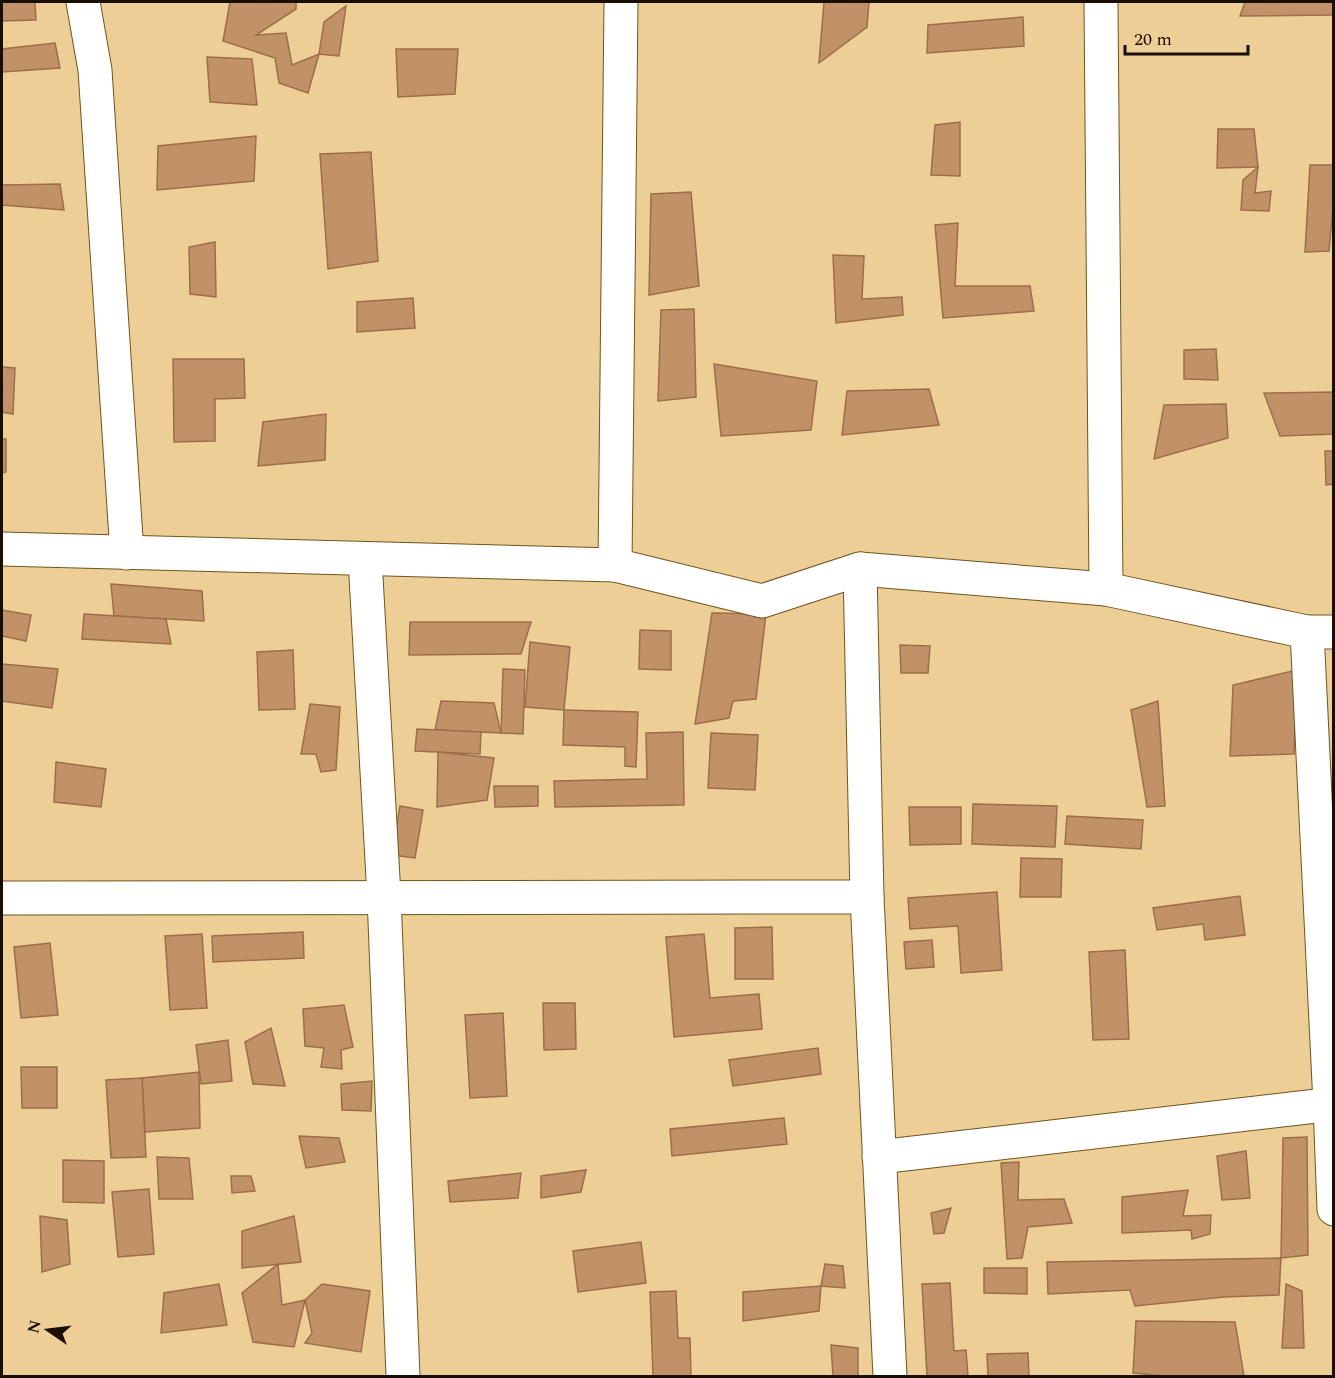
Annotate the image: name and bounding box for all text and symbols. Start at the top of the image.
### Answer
scale bar [1125,18,1248,56]
text: 20 m [1134,26,1172,53]
north arrow [18,1300,78,1360]
text: N [21,1317,48,1336]

